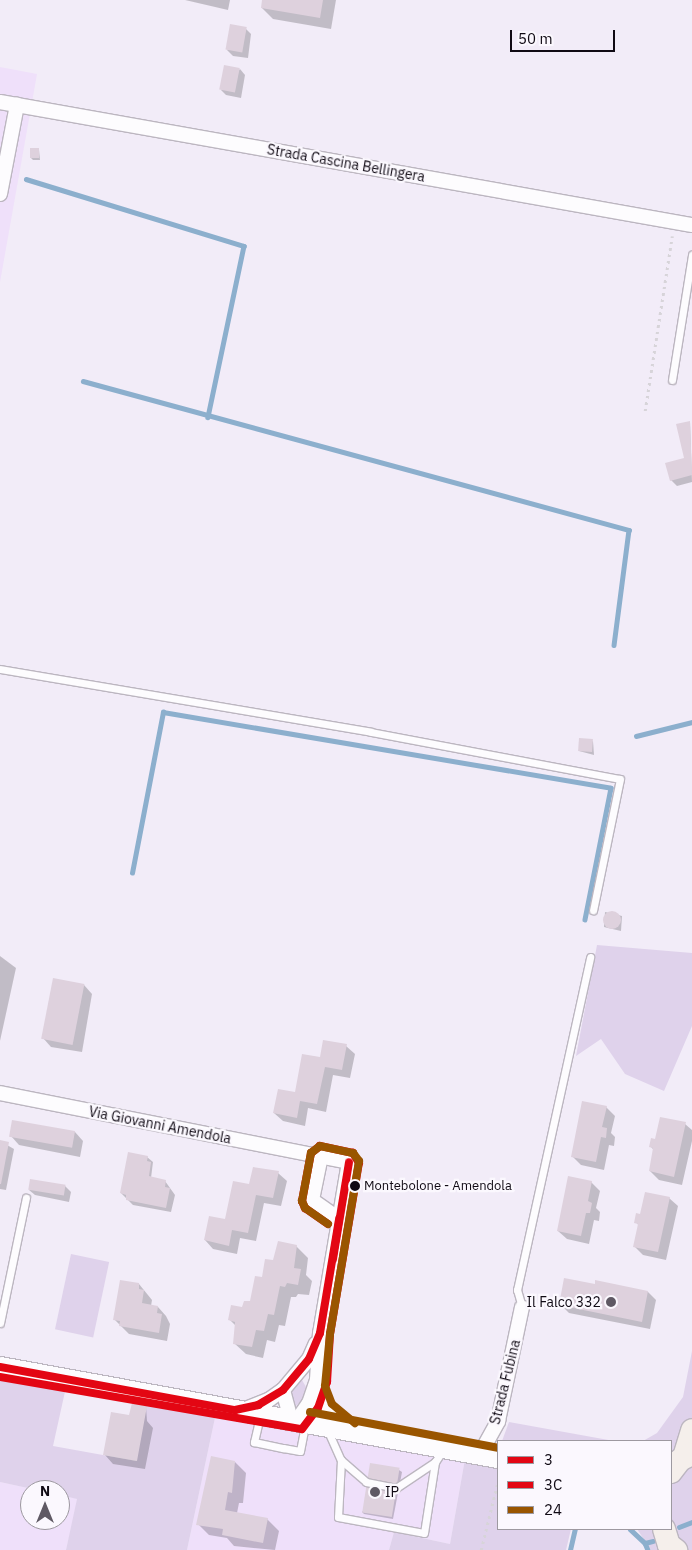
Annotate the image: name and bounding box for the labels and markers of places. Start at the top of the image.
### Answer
place label: Montebolone - Amendola [364,1178,512,1194]
marker: Montebolone - Amendola [350,1181,360,1191]
place label: Il Falco 332 [526,1294,601,1310]
marker: Il Falco 332 [605,1296,617,1308]
place label: IP [385,1484,399,1500]
marker: IP [369,1486,381,1498]

